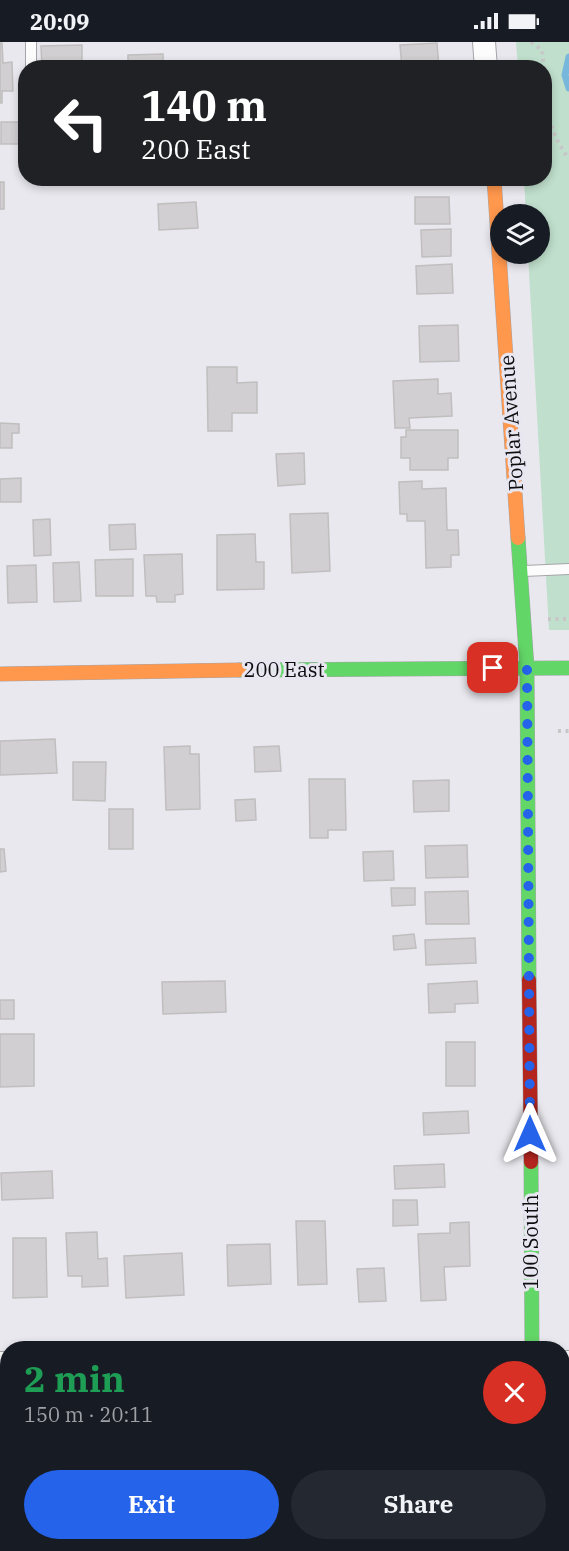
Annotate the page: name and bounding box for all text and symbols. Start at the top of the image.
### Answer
text: 20:09 [30,7,89,36]
text: 140 m [141,78,267,133]
icon: left [42,84,120,162]
text: 200 East [141,131,250,166]
map controls [490,204,550,264]
button: layers [490,204,550,264]
street label: Poplar Avenue [493,354,529,492]
pin [467,642,518,693]
icon: arrive [476,651,509,684]
street label: 200 East [243,656,325,683]
position arrow [498,1102,562,1166]
street label: 100 South [517,1194,544,1290]
text: 2 min [24,1355,125,1402]
button: close [483,1361,546,1424]
text: 150 m · 20:11 [24,1401,153,1428]
button: Exit [24,1470,279,1539]
button: Share [291,1470,546,1539]

